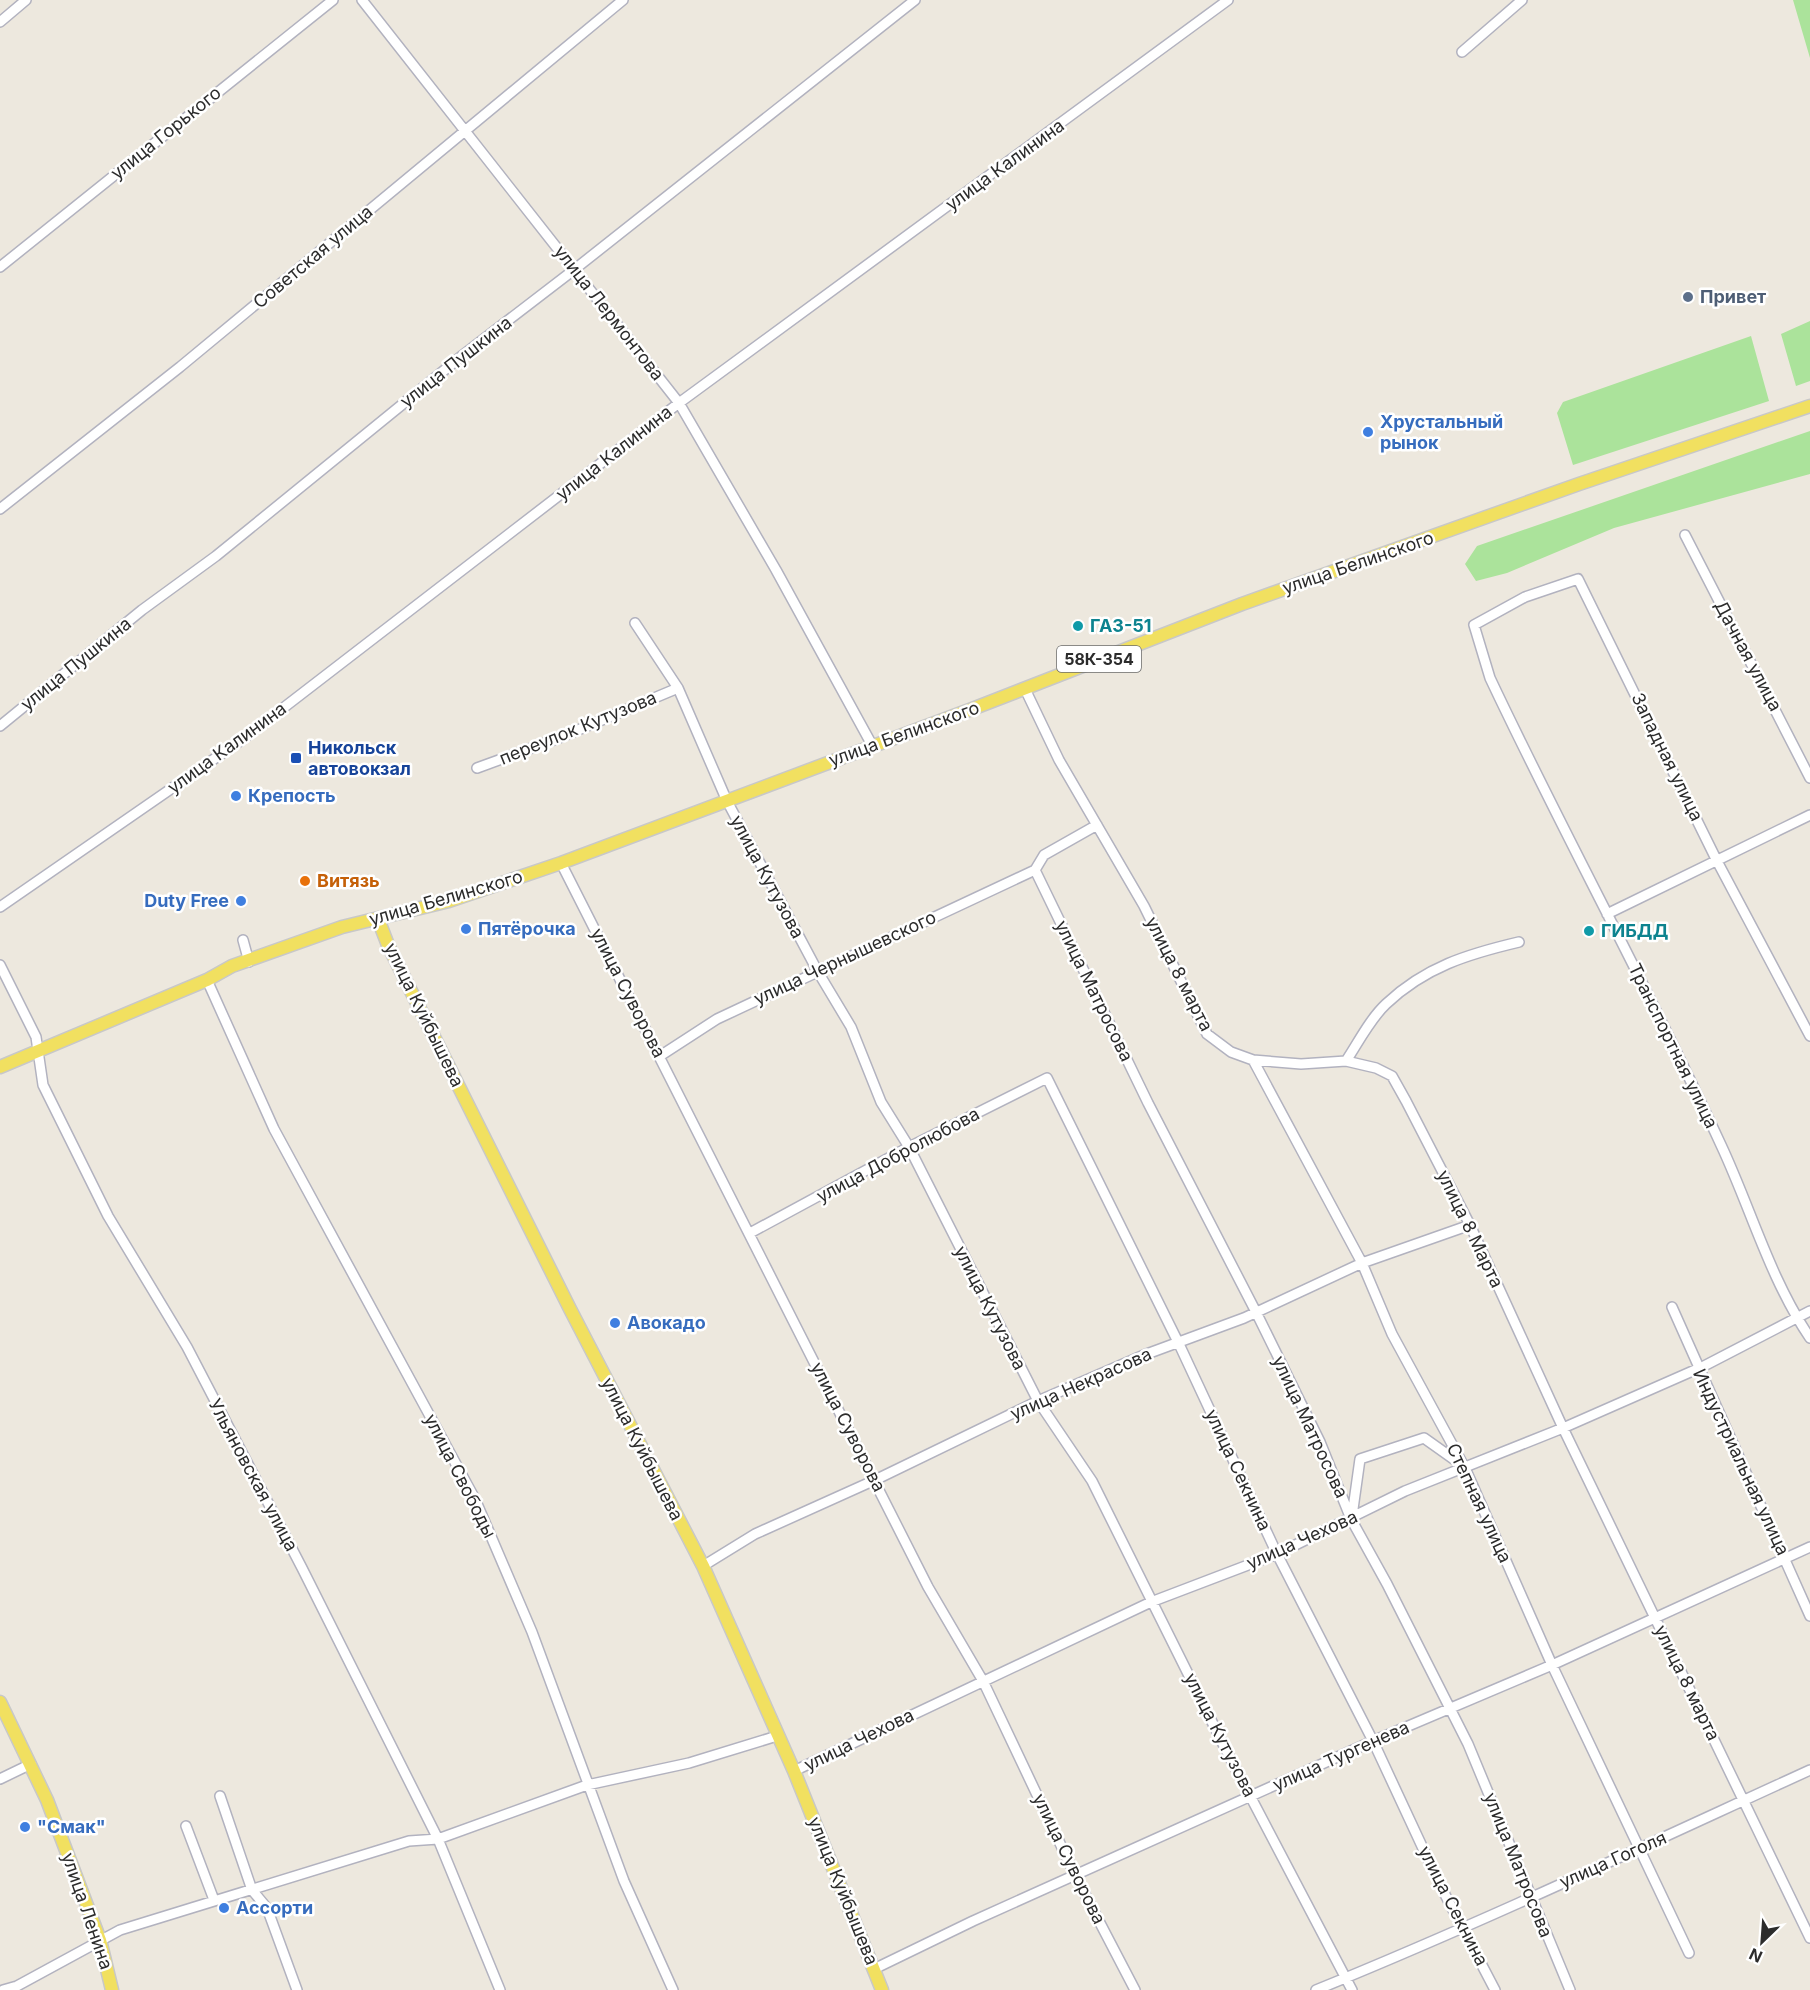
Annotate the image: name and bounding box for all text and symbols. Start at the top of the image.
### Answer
street label: улица Горького [106,82,225,183]
street label: улица Калинина [941,115,1068,215]
street label: Советская улица [249,201,377,313]
street label: улица Лермонтова [550,241,669,384]
place label: Привет [1700,286,1766,307]
marker: Привет [1681,290,1695,304]
street label: улица Пушкина [396,312,516,412]
street label: улица Калинина [551,401,676,504]
place label: Хрустальный рынок [1380,411,1503,453]
marker: Хрустальный рынок [1361,425,1375,439]
street label: улица Белинского [1279,527,1436,598]
street label: Дачная улица [1710,597,1786,715]
street label: улица Пушкина [16,613,135,714]
place label: ГАЗ-51 [1090,615,1152,636]
marker: ГАЗ-51 [1071,619,1085,633]
road number: 58К-354 [1057,646,1141,672]
street label: переулок Кутузова [496,686,659,769]
street label: Западная улица [1627,689,1708,824]
street label: улица Белинского [826,697,982,771]
street label: улица Калинина [163,698,290,798]
place label: Никольск автовокзал [308,737,411,779]
marker: Никольск автовокзал [289,751,303,765]
place label: Крепость [248,785,336,806]
marker: Крепость [229,789,243,803]
street label: улица Кутузова [726,812,809,942]
street label: улица Белинского [367,866,525,929]
place label: Витязь [317,870,380,891]
marker: Витязь [298,874,312,888]
place label: Duty Free [144,890,229,911]
marker: Duty Free [234,894,248,908]
street label: улица Чернышевского [750,906,939,1009]
street label: улица 8 марта [1142,913,1217,1035]
street label: улица Матросова [1051,917,1138,1065]
place label: Пятёрочка [478,918,576,939]
place label: ГИБДД [1601,920,1668,941]
marker: Пятёрочка [459,922,473,936]
marker: ГИБДД [1582,924,1596,938]
street label: улица Суворова [587,925,670,1061]
street label: улица Куйбышева [380,939,468,1090]
street label: Транспортная улица [1624,960,1723,1132]
street label: улица Добролюбова [813,1103,983,1206]
street label: улица 8 Марта [1433,1167,1508,1291]
street label: улица Кутузова [950,1242,1031,1373]
place label: Авокадо [627,1312,706,1333]
marker: Авокадо [608,1316,622,1330]
street label: улица Некрасова [1007,1343,1155,1424]
street label: улица Матросова [1268,1352,1353,1501]
street label: улица Суворова [807,1359,890,1495]
street label: Индустриальная улица [1689,1365,1794,1558]
street label: улица Куйбышева [597,1374,688,1524]
street label: Ульяновская улица [204,1395,303,1555]
street label: улица Секнина [1201,1406,1276,1534]
street label: улица Свободы [420,1410,501,1541]
street label: Степная улица [1443,1440,1516,1566]
street label: улица Чехова [1243,1506,1361,1573]
street label: улица 8 марта [1650,1622,1724,1744]
street label: улица Кутузова [1180,1669,1261,1800]
street label: улица Чехова [801,1704,917,1775]
street label: улица Тургенева [1269,1716,1412,1795]
street label: улица Матросова [1480,1789,1557,1940]
street label: улица Суворова [1029,1790,1110,1927]
street label: улица Куйбышева [804,1814,883,1968]
place label: "Смак" [37,1816,106,1837]
marker: "Смак" [18,1820,32,1834]
street label: улица Гоголя [1556,1827,1669,1892]
street label: улица Секнина [1414,1842,1493,1969]
street label: улица Ленина [58,1850,117,1972]
place label: Ассорти [236,1897,313,1918]
marker: Ассорти [217,1901,231,1915]
north arrow [1732,1912,1792,1972]
text: N [1746,1944,1765,1967]

